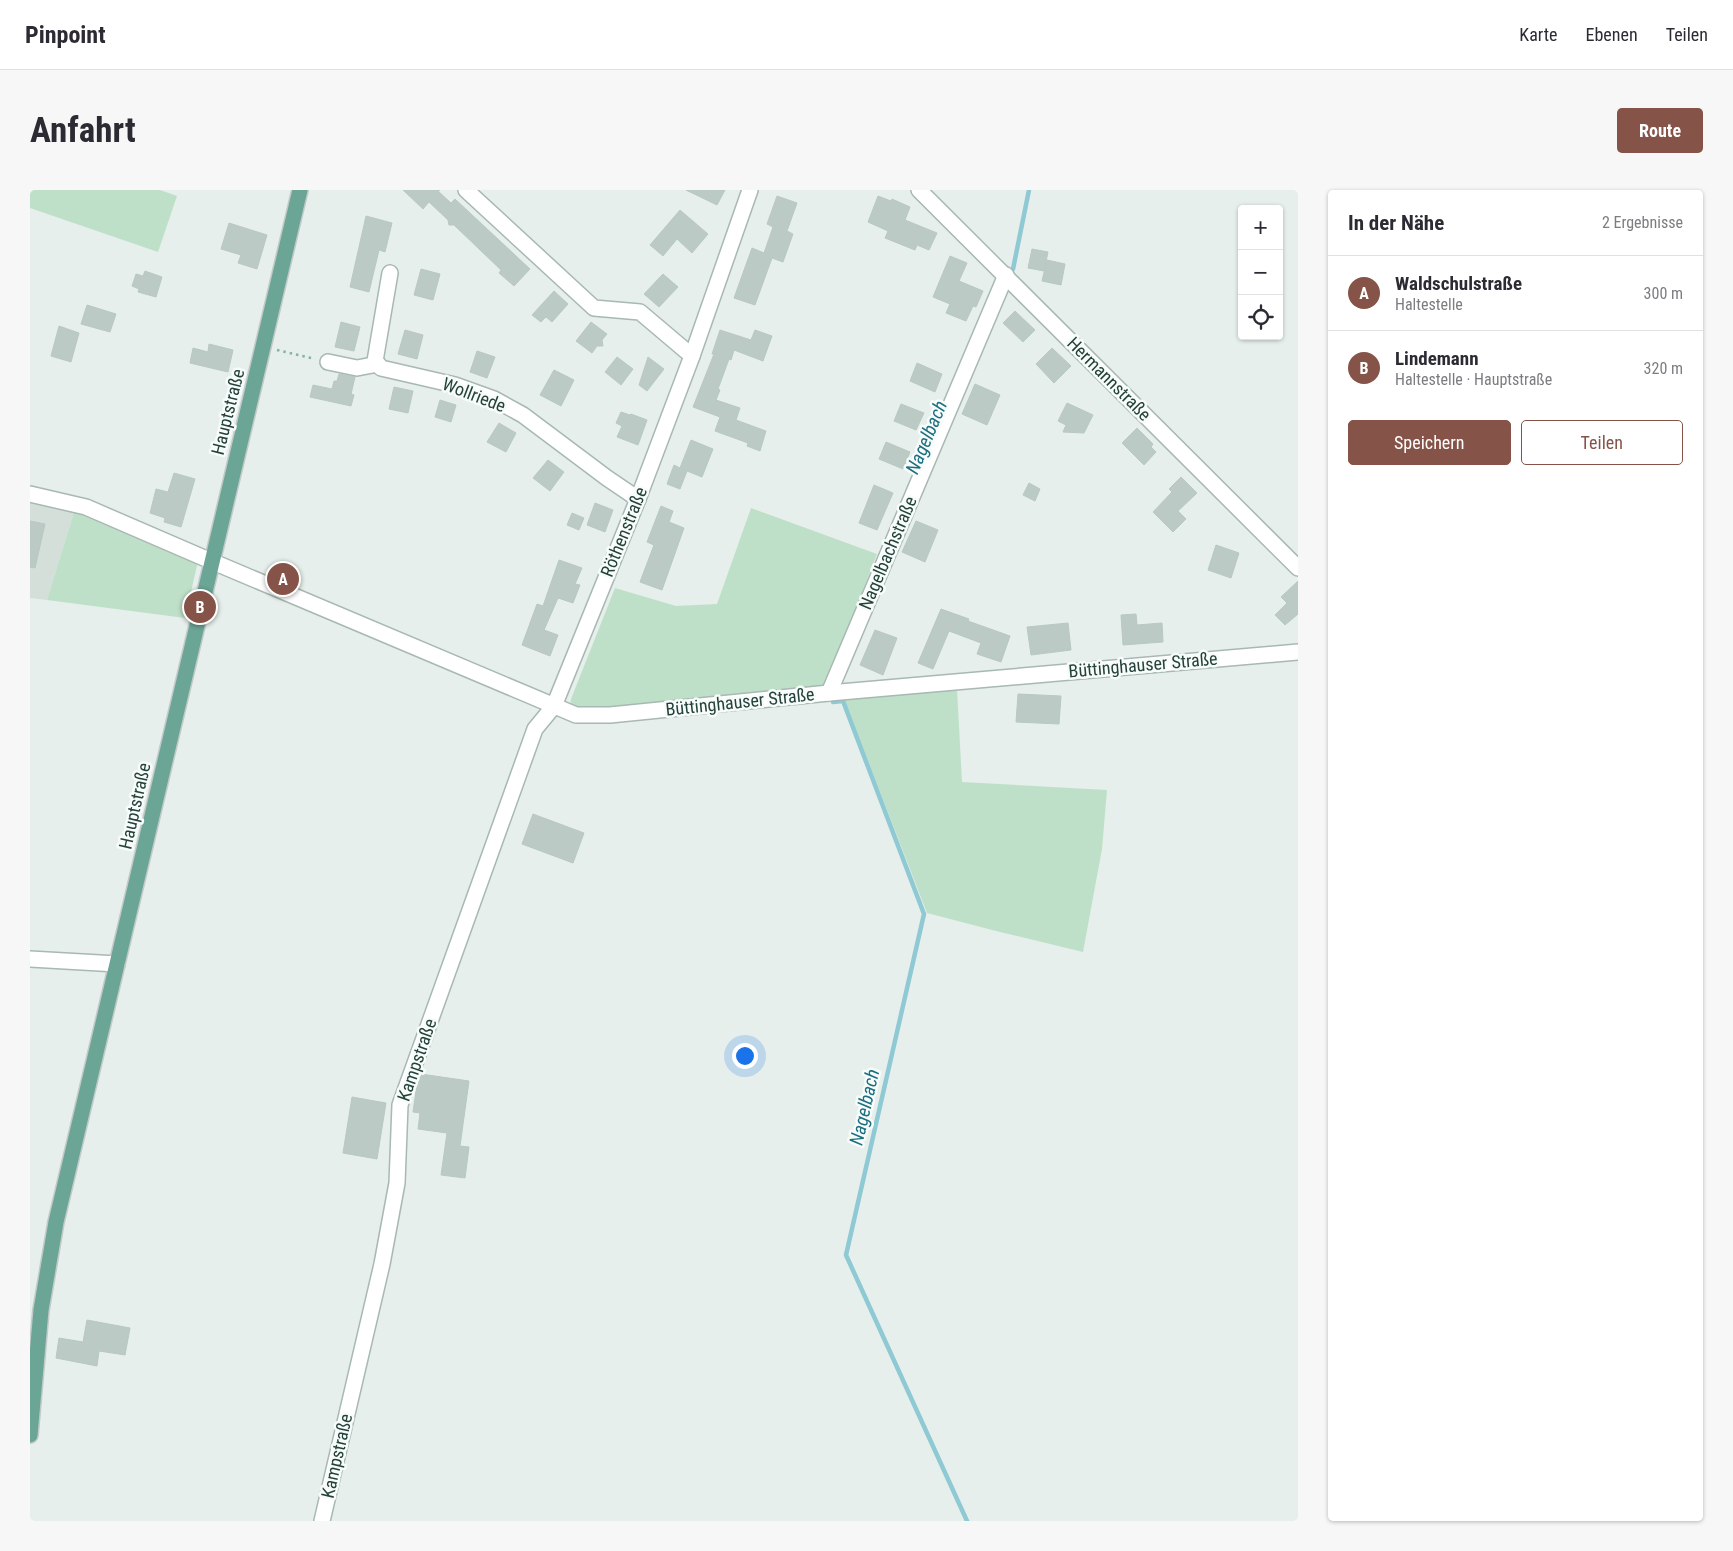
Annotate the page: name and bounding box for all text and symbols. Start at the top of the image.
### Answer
text: Pinpoint [25,21,106,49]
text: Karte [1519,24,1558,45]
text: Ebenen [1586,24,1638,45]
text: Teilen [1666,24,1708,45]
button: Route [1617,108,1703,153]
text: Anfahrt [30,110,136,151]
map controls [1238,205,1283,340]
button: + [1238,205,1283,250]
text: In der Nähe [1348,211,1444,235]
text: 2 Ergebnisse [1602,213,1683,232]
button: − [1238,250,1283,295]
text: Waldschulstraße [1395,272,1522,295]
text: A [1359,284,1369,303]
text: 300 m [1644,284,1683,303]
button: locate [1238,295,1283,340]
text: Haltestelle [1395,295,1463,314]
street label: Hermannstraße [1063,332,1156,425]
text: Lindemann [1395,347,1479,370]
text: B [1360,359,1368,378]
text: 320 m [1644,359,1683,378]
street label: Hauptstraße [207,367,248,457]
text: Haltestelle · Hauptstraße [1395,370,1552,389]
street label: Wollriede [440,373,509,416]
water label: Nagelbach [901,397,952,477]
button: Speichern [1348,420,1511,465]
button: Teilen [1521,420,1683,465]
street label: Röthenstraße [596,484,651,580]
street label: Nagelbachstraße [854,493,921,613]
pin: A [267,560,299,598]
pin: B [184,588,216,626]
street label: Büttinghauser Straße [1068,648,1218,681]
street label: Büttinghauser Straße [665,683,815,720]
street label: Hauptstraße [114,761,155,851]
street label: Kampstraße [393,1016,440,1104]
your location [732,1043,758,1069]
water label: Nagelbach [845,1067,884,1147]
street label: Kampstraße [317,1412,356,1500]

